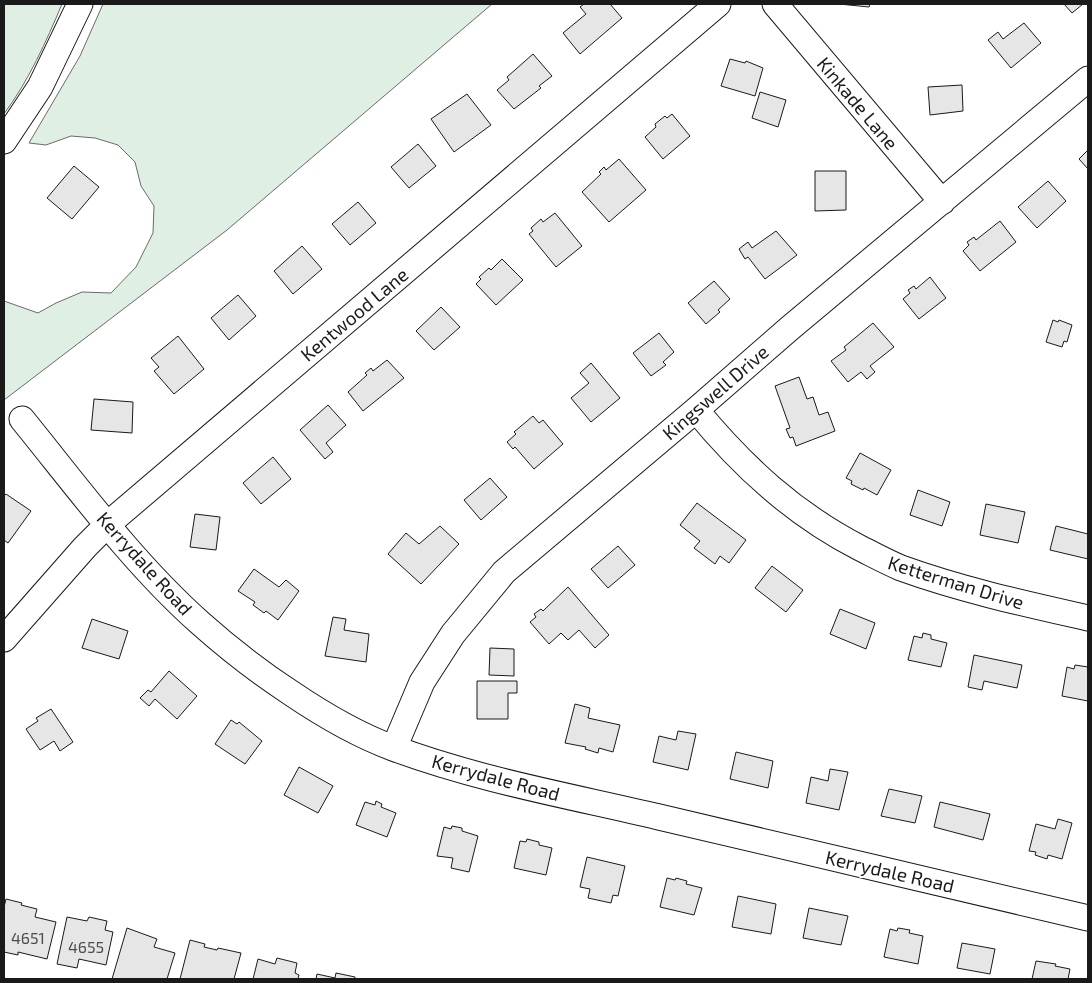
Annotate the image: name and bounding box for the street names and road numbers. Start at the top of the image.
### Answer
street label: Kinkade Lane [813,52,903,154]
street label: Kentwood Lane [296,262,412,366]
street label: Kingswell Drive [657,340,773,444]
street label: Kerrydale Road [92,506,198,620]
street label: Ketterman Drive [885,550,1027,614]
street label: Kerrydale Road [429,749,563,805]
street label: Kerrydale Road [823,845,957,897]

